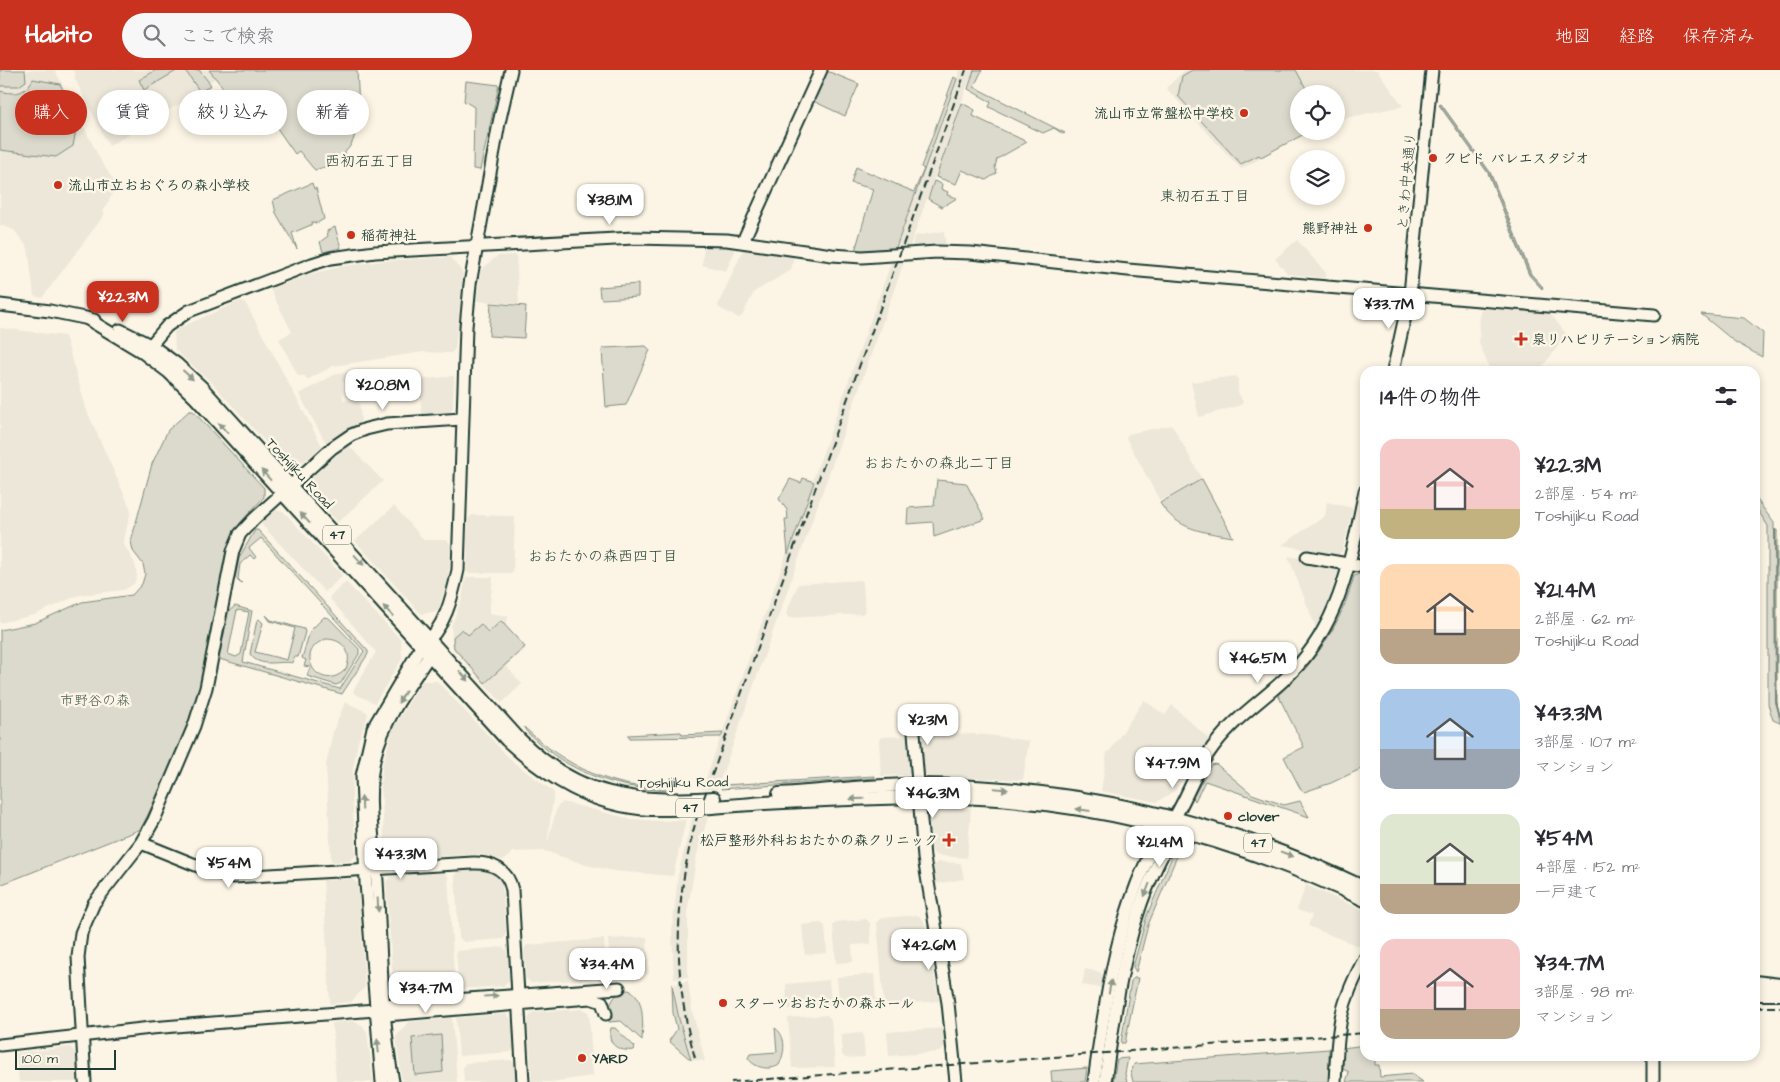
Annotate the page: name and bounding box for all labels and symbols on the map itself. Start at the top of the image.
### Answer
place label: 流山市立常盤松中学校 [1094,104,1234,124]
marker: 流山市立常盤松中学校 [1238,107,1250,119]
street label: ときわ中央通り [1393,131,1421,231]
place label: クビド バレエスタジオ [1443,149,1589,169]
district label: 西初石五丁目 [325,151,415,172]
marker: クビド バレエスタジオ [1427,152,1439,164]
place label: 流山市立おおぐろの森小学校 [68,176,250,196]
marker: 流山市立おおぐろの森小学校 [52,179,64,191]
pin: ¥38.1M [569,184,651,226]
district label: 東初石五丁目 [1160,186,1250,207]
place label: 熊野神社 [1302,219,1358,239]
marker: 熊野神社 [1362,222,1374,234]
place label: 稲荷神社 [361,226,417,246]
marker: 稲荷神社 [345,229,357,241]
pin: ¥22.3M [82,280,164,323]
pin: ¥33.7M [1348,288,1430,330]
place label: 泉リハビリテーション病院 [1532,330,1699,350]
marker: 泉リハビリテーション病院 [1514,332,1528,346]
pin: ¥20.8M [342,368,424,411]
one-way arrow [182,369,194,381]
one-way arrow [217,422,229,434]
street label: Toshijiku Road [261,434,338,514]
district label: おおたかの森北二丁目 [864,453,1014,474]
one-way arrow [260,470,272,482]
one-way arrow [299,512,310,525]
road number: 47 [323,526,351,544]
district label: おおたかの森西四丁目 [528,546,678,567]
one-way arrow [354,554,365,567]
one-way arrow [383,605,394,618]
pin: ¥46.5M [1217,642,1299,684]
one-way arrow [458,669,469,682]
one-way arrow [398,690,407,703]
park label: 市野谷の森 [60,691,130,711]
pin: ¥23M [898,704,958,746]
pin: ¥47.9M [1132,746,1214,789]
street label: Toshijiku Road [637,772,729,794]
pin: ¥46.3M [892,776,974,819]
one-way arrow [994,785,1010,793]
one-way arrow [357,795,365,811]
one-way arrow [849,796,865,804]
road number: 47 [676,798,704,818]
one-way arrow [1074,806,1090,814]
place label: clover [1238,807,1280,827]
marker: clover [1222,810,1234,822]
pin: ¥21.4M [1119,826,1201,868]
place label: 松戸整形外科おおたかの森クリニック [700,831,938,851]
marker: 松戸整形外科おおたかの森クリニック [942,833,956,847]
road number: 47 [1244,834,1272,852]
pin: ¥43.3M [360,838,442,880]
pin: ¥54M [199,846,259,889]
one-way arrow [1280,850,1295,858]
one-way arrow [1143,882,1150,897]
one-way arrow [375,897,383,913]
pin: ¥42.6M [888,928,970,971]
pin: ¥34.4M [566,948,648,990]
pin: ¥34.7M [385,972,467,1014]
one-way arrow [1106,980,1114,995]
one-way arrow [484,992,500,1000]
place label: スターツおおたかの森ホール [733,994,914,1014]
marker: スターツおおたかの森ホール [717,997,729,1009]
one-way arrow [374,1038,382,1054]
scale bar [15,1047,116,1070]
place label: YARD [592,1049,628,1069]
marker: YARD [576,1052,588,1064]

